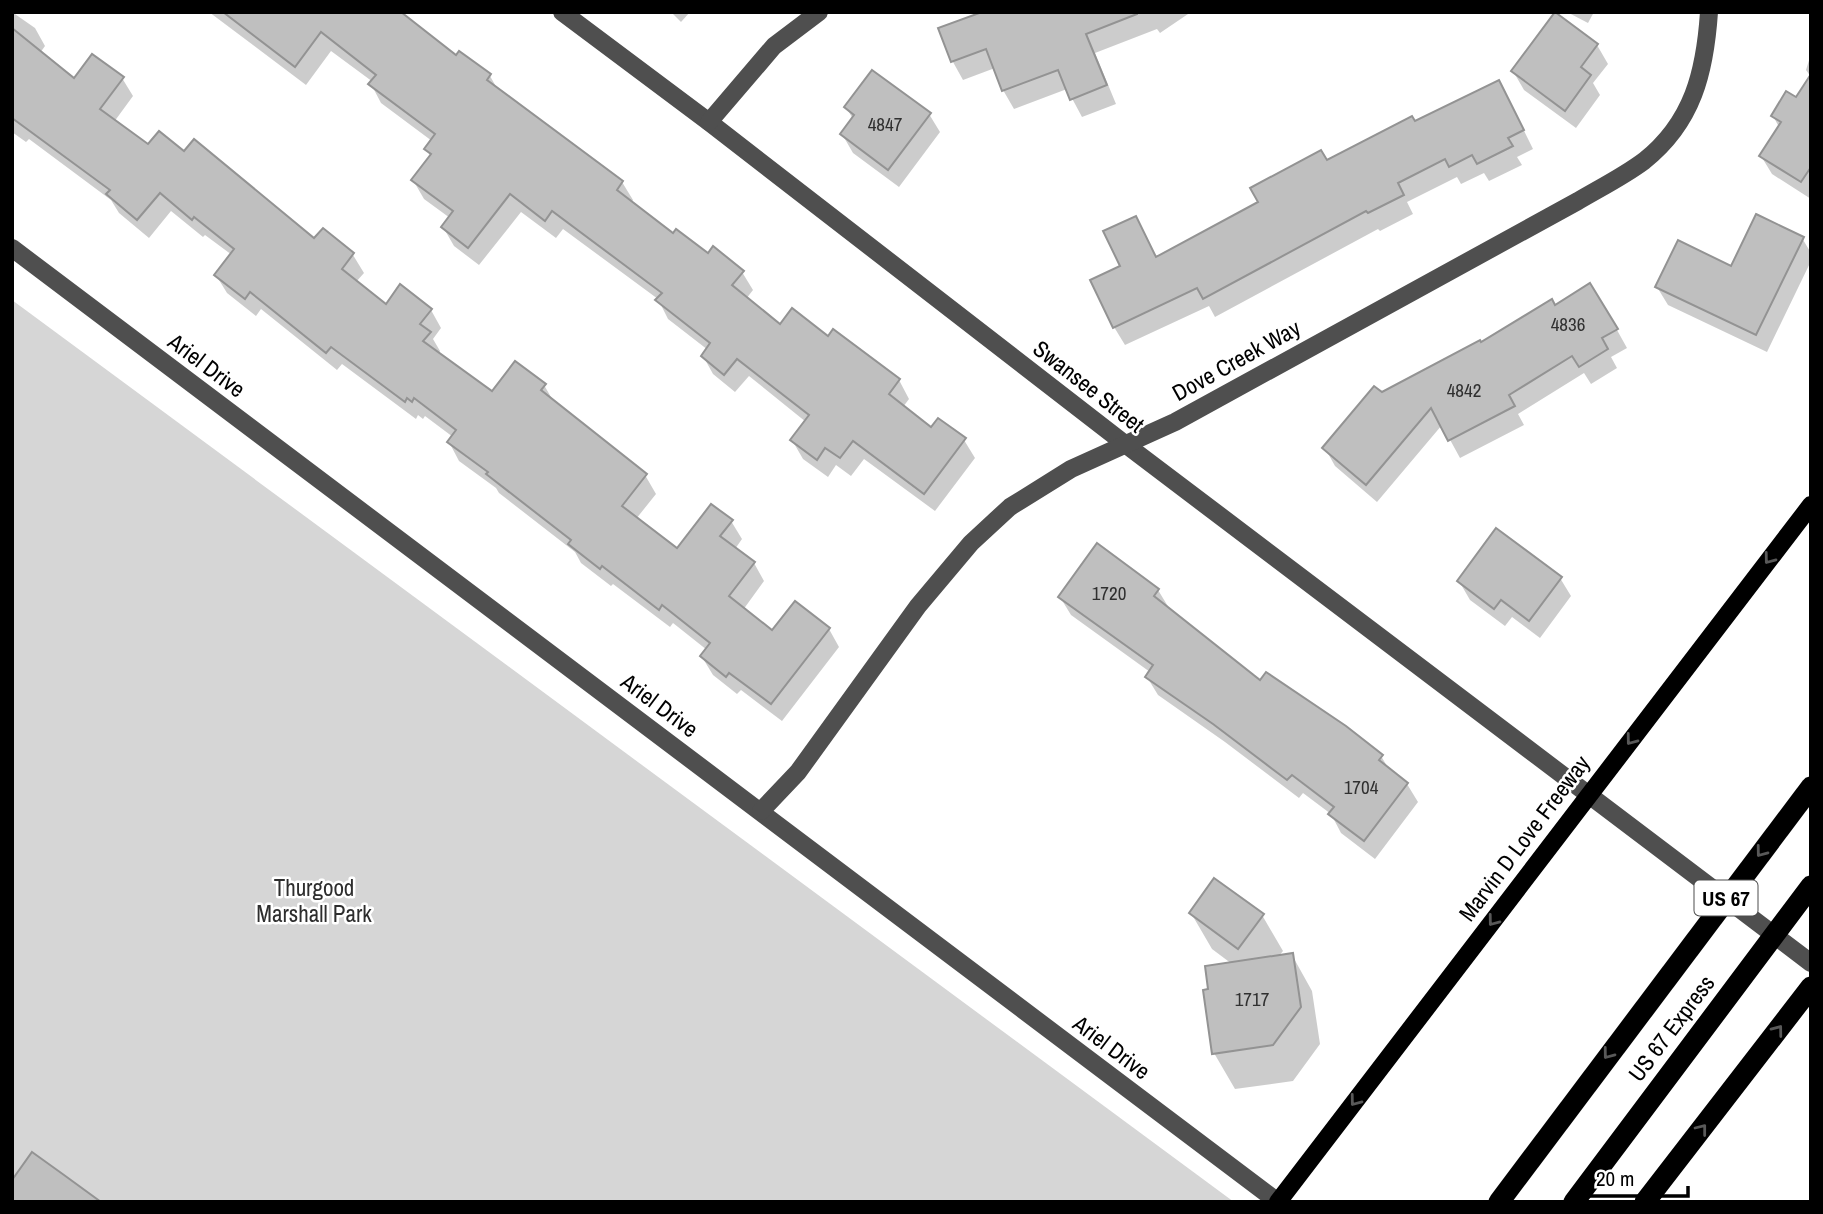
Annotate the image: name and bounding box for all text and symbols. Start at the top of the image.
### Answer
house number: 4847 [868,111,903,137]
house number: 4836 [1551,311,1585,337]
street label: Dove Creek Way [1166,312,1306,408]
street label: Ariel Drive [161,325,252,404]
street label: Swansee Street [1027,333,1151,439]
house number: 4842 [1447,377,1481,403]
one-way arrow [1765,552,1778,564]
house number: 1720 [1092,580,1126,606]
street label: Ariel Drive [614,665,705,744]
one-way arrow [1627,732,1640,745]
street label: Marvin D Love Freeway [1451,748,1597,927]
house number: 1704 [1344,774,1379,800]
one-way arrow [1757,844,1770,857]
park label: Thurgood Marshall Park [256,872,372,929]
road number: US 67 [1694,880,1758,916]
one-way arrow [1489,913,1501,926]
street label: US 67 Express [1621,968,1721,1088]
house number: 1717 [1235,986,1270,1012]
street label: Ariel Drive [1066,1007,1157,1086]
one-way arrow [1769,1025,1782,1038]
one-way arrow [1604,1046,1617,1059]
one-way arrow [1350,1094,1363,1106]
one-way arrow [1694,1124,1707,1136]
scale bar [1585,1154,1688,1198]
text: 20 m [1596,1164,1634,1193]

